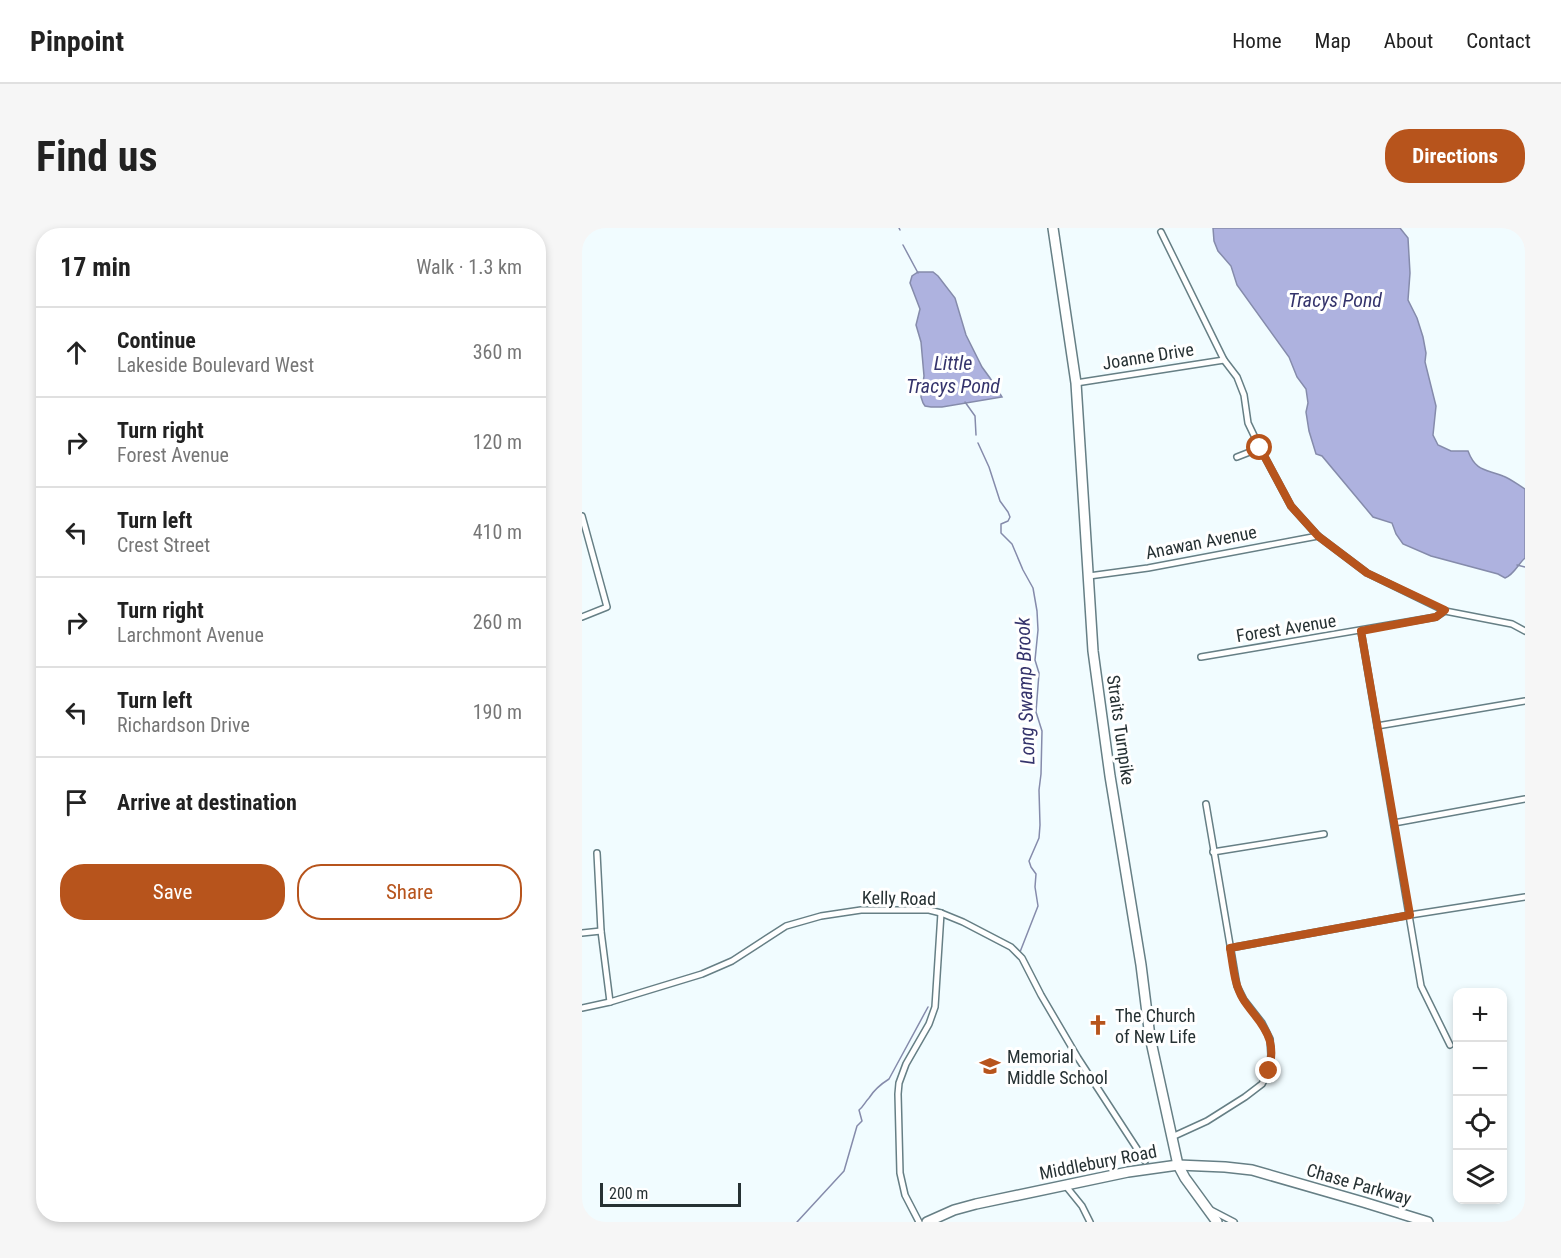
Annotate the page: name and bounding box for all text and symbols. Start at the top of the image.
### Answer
text: Pinpoint [30,25,124,58]
text: Home [1232,29,1282,53]
text: Map [1315,29,1351,53]
text: About [1384,29,1433,53]
text: Contact [1466,29,1531,53]
button: Directions [1385,129,1525,183]
text: Find us [36,132,157,181]
text: 17 min [60,252,131,282]
text: Walk · 1.3 km [416,255,522,279]
water label: Tracys Pond [1288,288,1382,312]
text: Continue [117,328,196,353]
icon: ahead [60,336,93,369]
street label: Joanne Drive [1101,338,1195,374]
text: 360 m [473,340,522,364]
water label: Little Tracys Pond [906,351,1000,398]
text: Lakeside Boulevard West [117,353,314,377]
text: Turn right [117,418,204,443]
icon: right [60,426,93,459]
text: 120 m [473,430,522,454]
route start [1246,434,1272,460]
text: Forest Avenue [117,443,229,467]
text: Turn left [117,508,192,533]
icon: left [60,516,93,549]
text: 410 m [473,520,522,544]
street label: Anawan Avenue [1144,521,1258,563]
text: Crest Street [117,533,210,557]
text: Turn right [117,598,204,623]
icon: right [60,606,93,639]
text: 260 m [473,610,522,634]
street label: Forest Avenue [1235,610,1337,646]
water label: Long Swamp Brook [1010,616,1040,765]
text: Larchmont Avenue [117,623,264,647]
street label: Straits Turnpike [1103,674,1139,786]
text: Turn left [117,688,192,713]
icon: left [60,696,93,729]
text: 190 m [473,700,522,724]
text: Richardson Drive [117,713,250,737]
icon: arrive [60,786,93,819]
text: Arrive at destination [117,790,297,815]
button: Save [60,864,285,920]
button: Share [297,864,522,920]
street label: Kelly Road [862,887,936,909]
map controls [1453,988,1507,1204]
button: + [1453,988,1507,1042]
place label: The Church of New Life [1115,1005,1196,1047]
church icon: The Church of New Life [1086,1013,1110,1037]
button: − [1453,1042,1507,1096]
place label: Memorial Middle School [1007,1046,1108,1088]
school or university icon: Memorial Middle School [978,1054,1002,1078]
route end [1255,1057,1281,1083]
button: locate [1453,1096,1507,1150]
street label: Middlebury Road [1038,1140,1158,1184]
button: layers [1453,1150,1507,1204]
street label: Chase Parkway [1304,1159,1414,1209]
scale bar [600,1180,741,1208]
text: 200 m [609,1184,648,1203]

